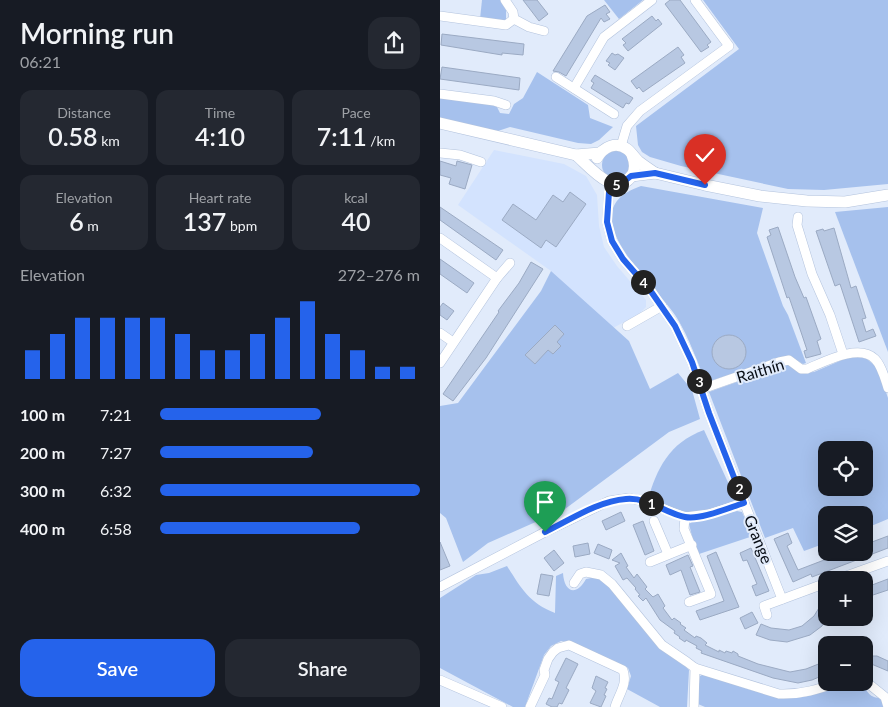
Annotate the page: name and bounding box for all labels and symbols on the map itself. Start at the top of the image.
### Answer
pin [684,134,726,185]
pin: 5 [604,172,628,196]
pin: 4 [630,270,656,294]
street label: Raithín [734,354,786,386]
pin: 3 [686,368,712,394]
pin: 2 [726,476,752,500]
pin [524,481,566,532]
pin: 1 [638,490,664,516]
street label: Grange [741,512,777,566]

